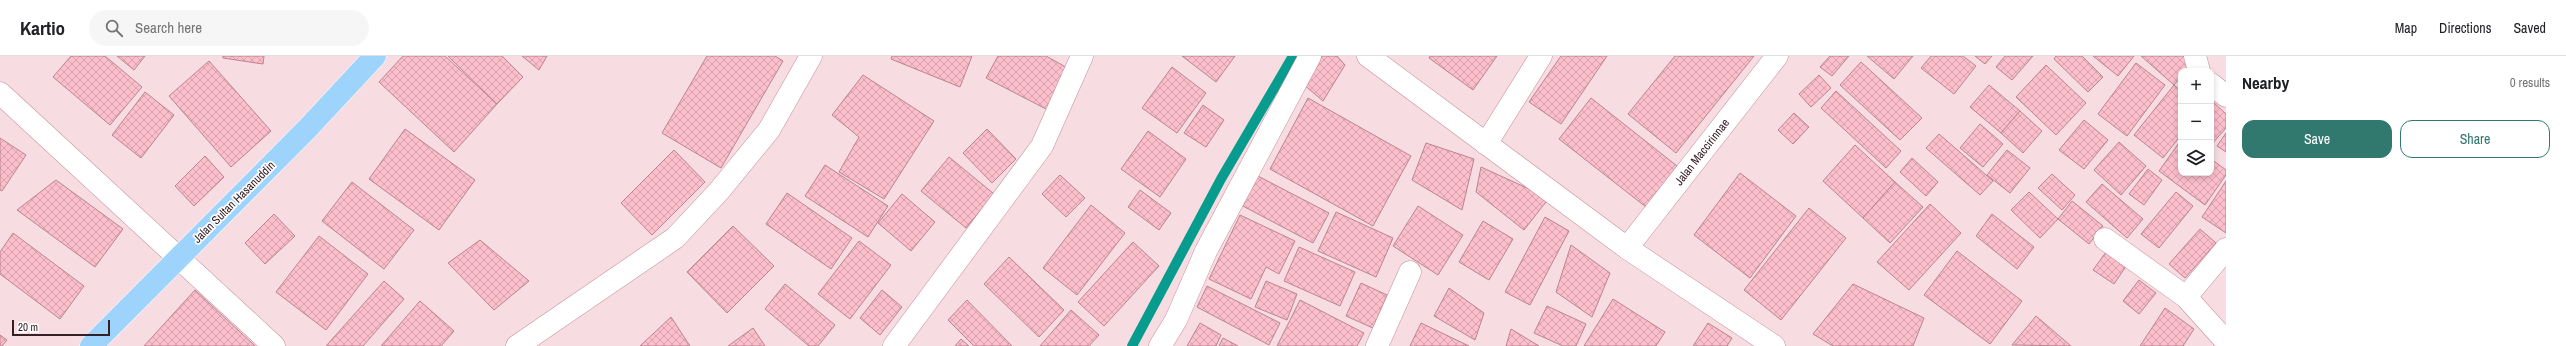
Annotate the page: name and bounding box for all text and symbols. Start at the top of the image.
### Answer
search box [89,10,369,46]
text: Kartio [20,15,65,41]
icon: search [103,17,125,39]
text: Search here [135,17,202,38]
text: Map [2395,19,2417,37]
text: Directions [2439,19,2491,37]
text: Saved [2513,19,2546,37]
map controls [2178,68,2214,176]
button: + [2178,68,2214,104]
text: Nearby [2242,71,2289,94]
text: 0 results [2510,74,2550,91]
button: − [2178,104,2214,140]
street label: Jalan Maccirinnae [1671,115,1733,189]
button: Save [2242,120,2392,158]
button: Share [2400,120,2550,158]
button: layers [2178,140,2214,176]
street label: Jalan Sultan Hasanuddin [189,157,279,247]
scale bar [12,318,110,337]
text: 20 m [18,320,38,334]

